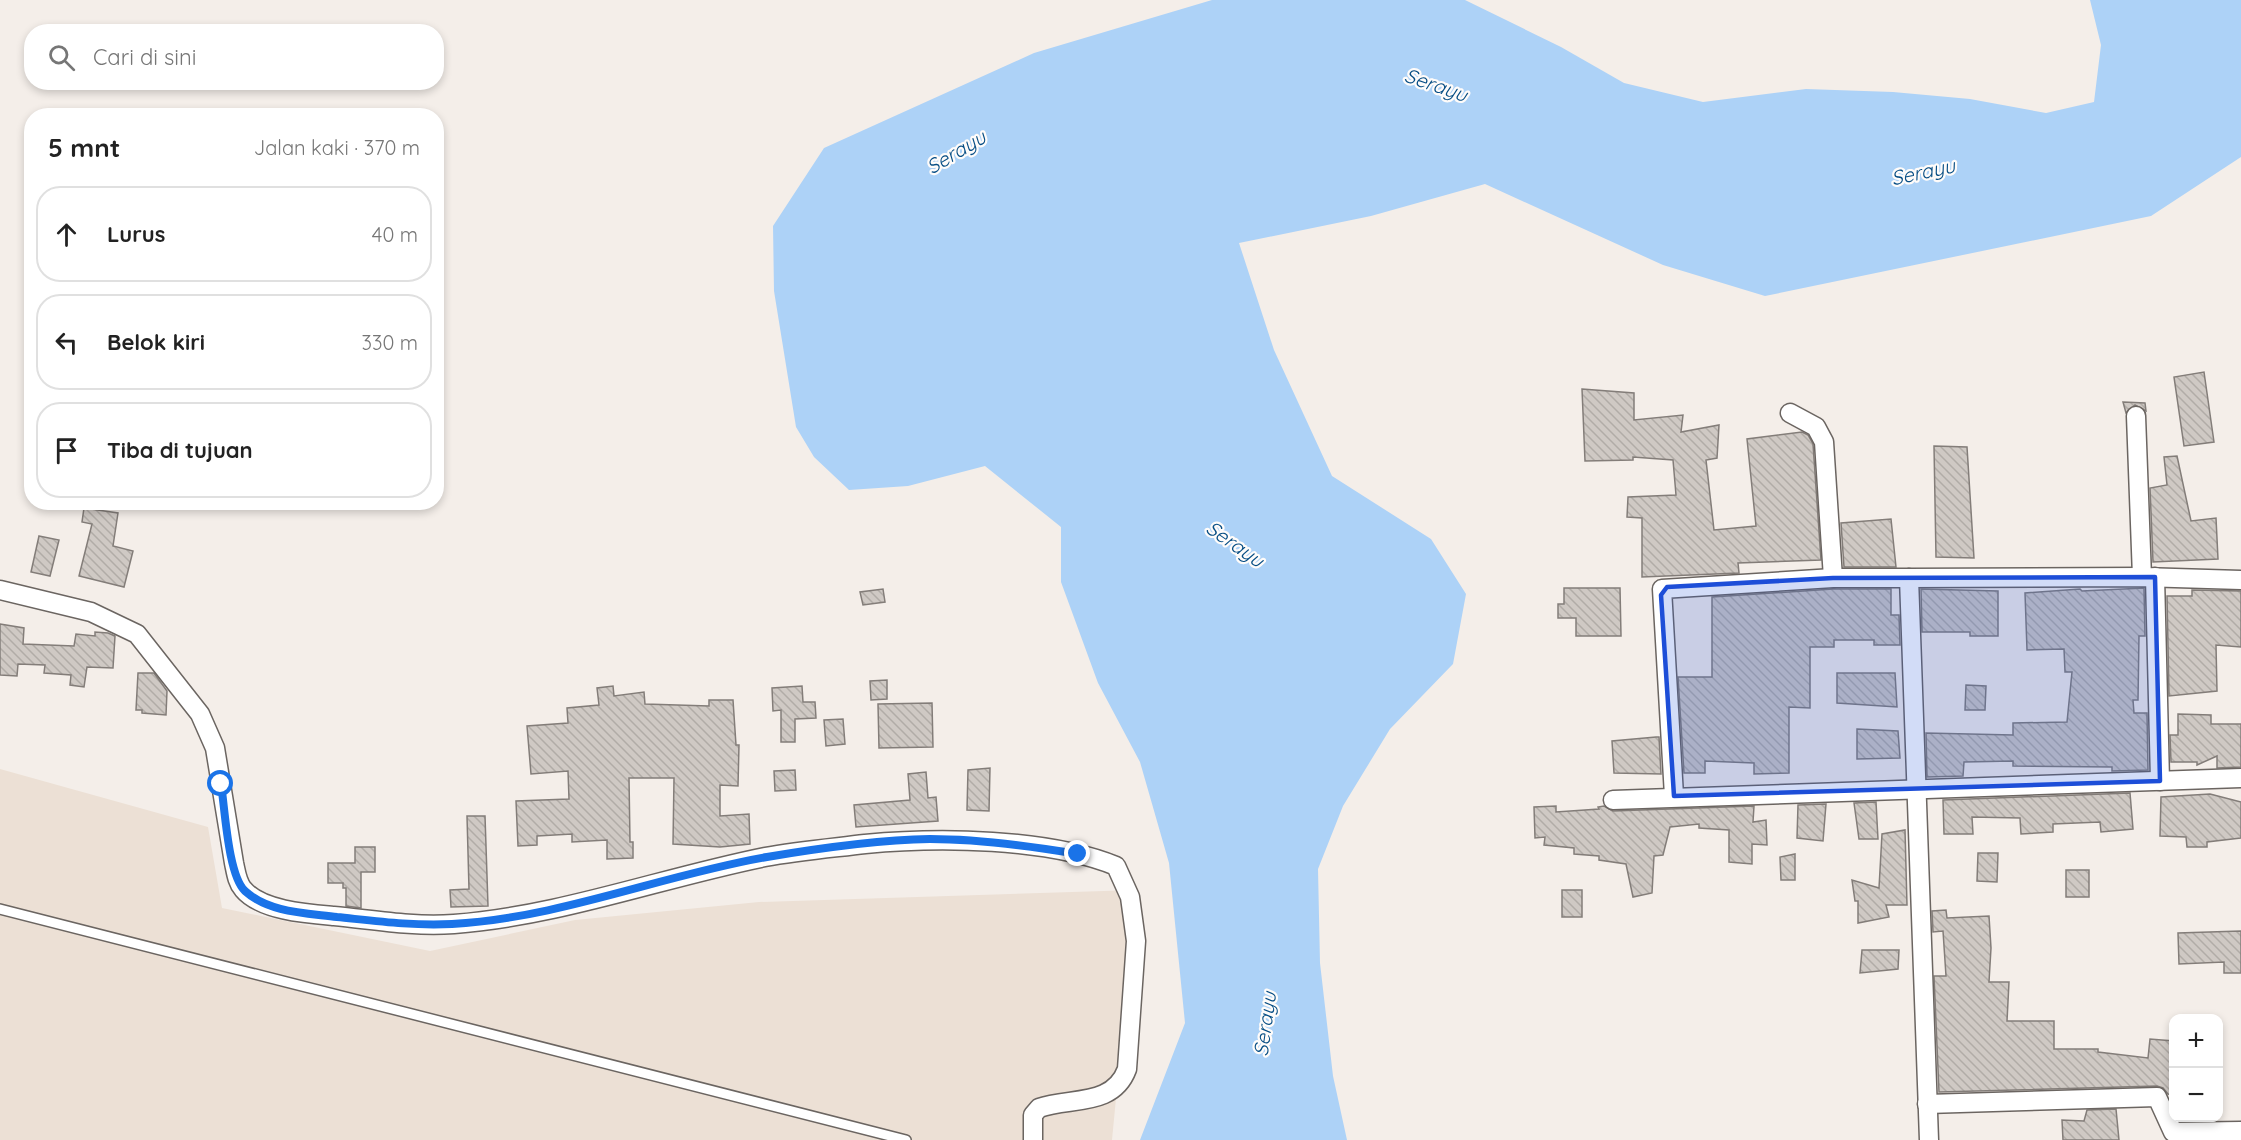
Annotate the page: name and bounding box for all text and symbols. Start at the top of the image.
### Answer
search box [24,24,444,90]
icon: search [45,41,78,74]
text: Cari di sini [93,43,196,71]
water label: Serayu [1401,62,1472,107]
water label: Serayu [922,123,991,179]
text: 5 mnt [48,131,120,164]
text: Jalan kaki · 370 m [254,135,420,160]
water label: Serayu [1889,152,1959,190]
icon: ahead [50,218,83,251]
text: Lurus [107,220,165,248]
text: 40 m [372,222,418,247]
icon: left [50,326,83,359]
text: Belok kiri [107,328,205,356]
text: 330 m [361,330,418,355]
icon: arrive [50,434,83,467]
text: Tiba di tujuan [107,436,253,464]
water label: Serayu [1202,515,1270,573]
route start [207,770,233,796]
route end [1064,840,1090,866]
water label: Serayu [1248,988,1282,1058]
map controls [2169,1014,2223,1122]
button: + [2169,1014,2223,1068]
button: − [2169,1068,2223,1122]

